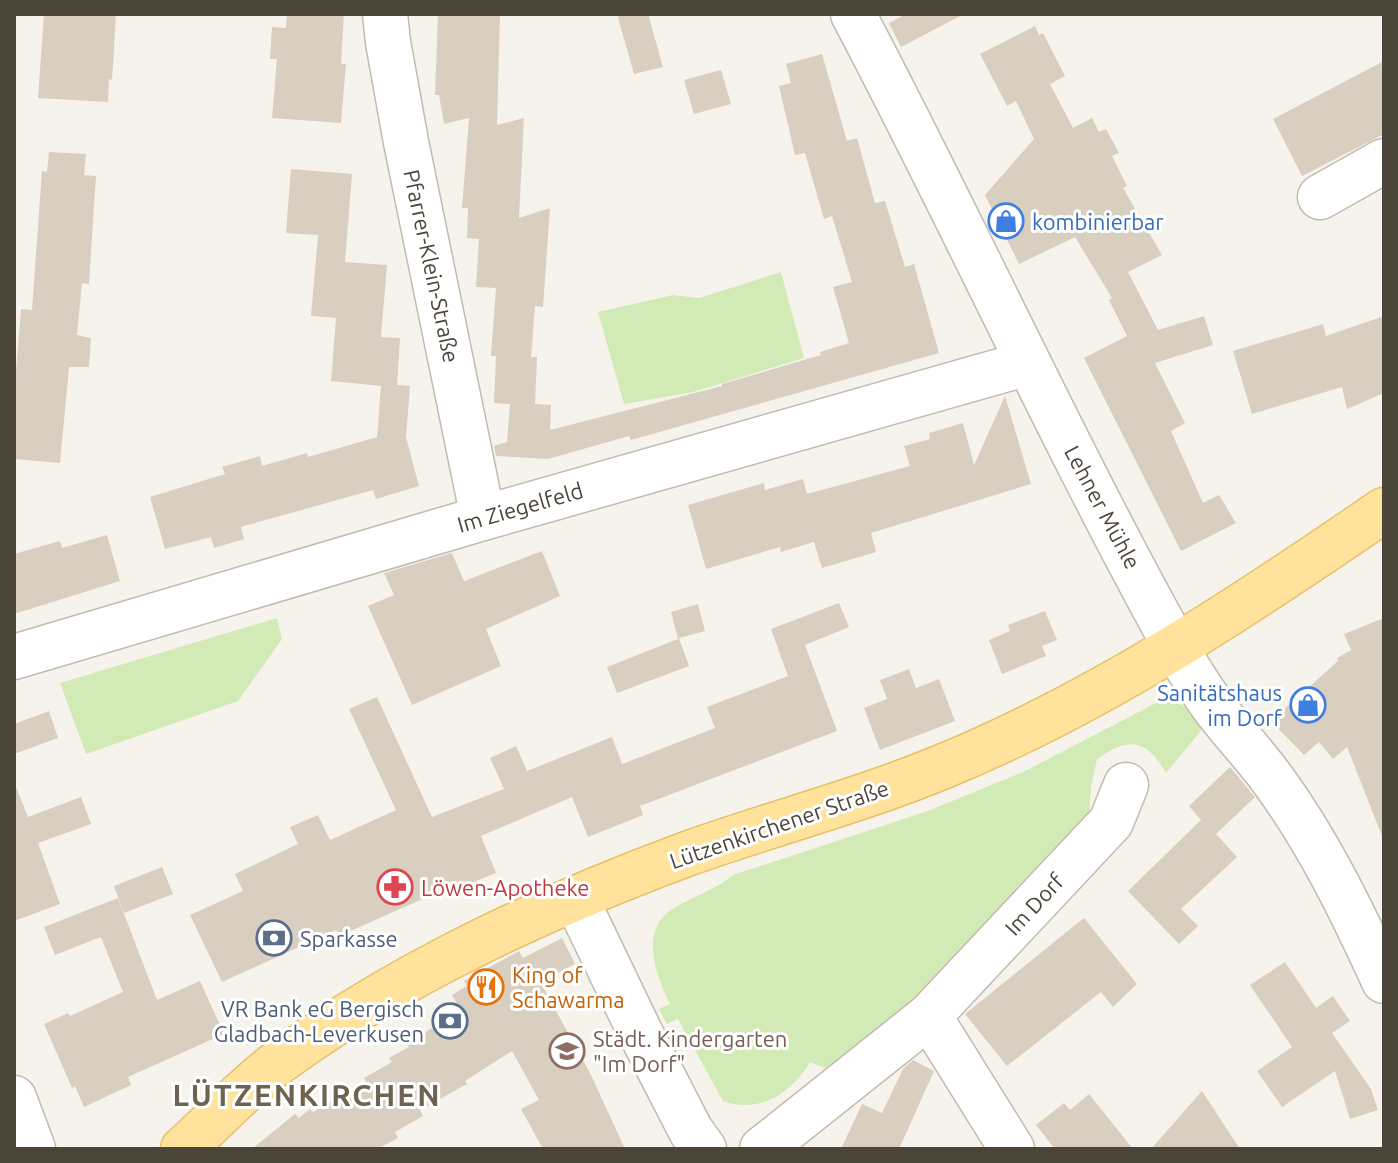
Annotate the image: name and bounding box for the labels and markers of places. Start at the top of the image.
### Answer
shop icon: kombinierbar [987,202,1025,240]
place label: kombinierbar [1032,209,1164,234]
place label: Sanitätshaus im Dorf [1157,680,1283,730]
shop icon: Sanitätshaus im Dorf [1289,686,1327,724]
pharmacy icon: Löwen-Apotheke [376,868,414,906]
place label: Löwen-Apotheke [421,875,589,900]
bank icon: Sparkasse [255,919,293,957]
place label: Sparkasse [300,926,398,951]
place label: King of Schawarma [512,962,625,1012]
restaurant icon: King of Schawarma [467,968,505,1006]
place label: VR Bank eG Bergisch Gladbach-Leverkusen [214,996,424,1046]
bank icon: VR Bank eG Bergisch Gladbach-Leverkusen [431,1002,469,1040]
place label: Städt. Kindergarten "Im Dorf" [593,1026,787,1076]
school or university icon: Städt. Kindergarten "Im Dorf" [548,1032,586,1070]

